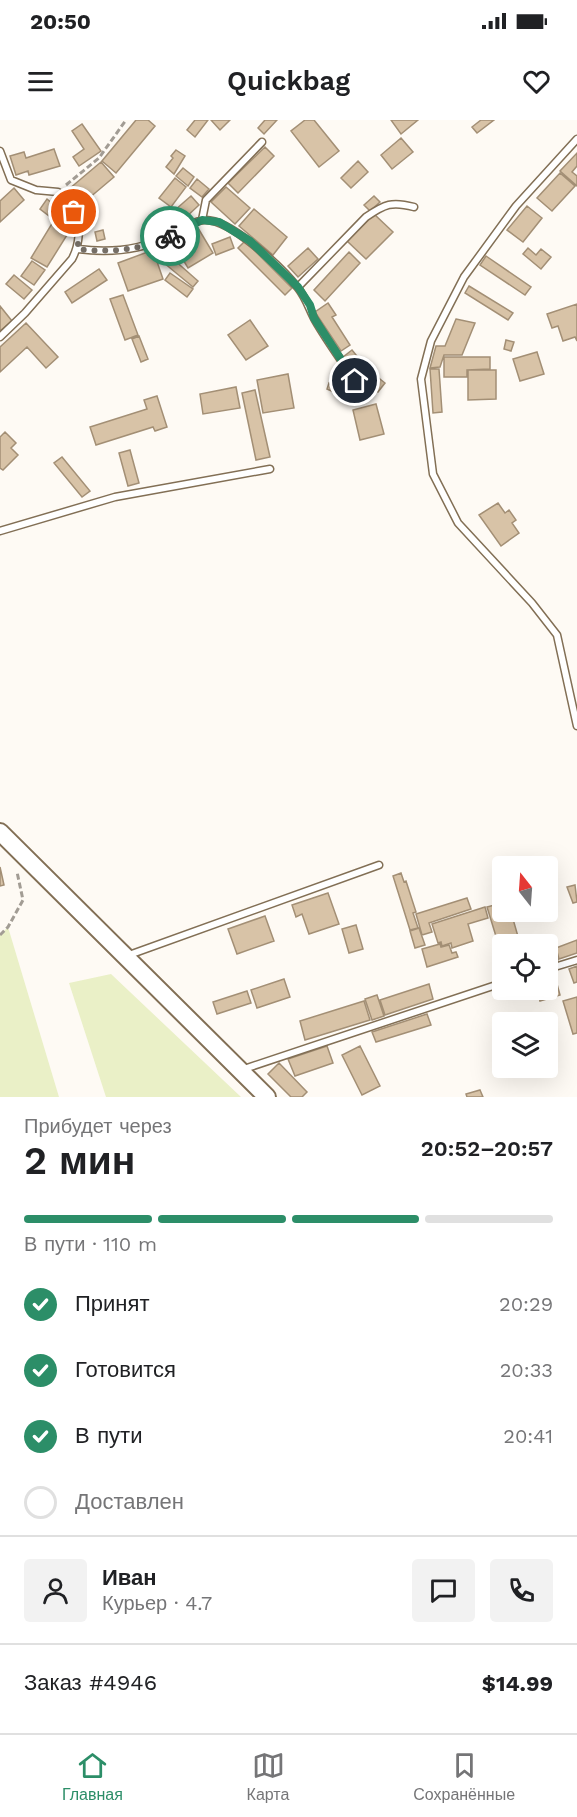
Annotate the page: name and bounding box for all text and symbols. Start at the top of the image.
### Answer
text: 20:50 [30,9,91,34]
icon: menu [24,65,57,98]
text: Quickbag [227,65,350,97]
icon: heart [520,65,553,98]
pin [48,186,99,237]
icon: bag [57,195,90,228]
courier [140,206,200,266]
icon: bike [154,220,187,253]
pin [329,355,380,406]
icon: home [338,364,371,397]
north arrow [492,856,558,922]
map controls [492,856,558,1078]
button: locate [492,934,558,1000]
button: layers [492,1012,558,1078]
text: Прибудет через [24,1114,172,1138]
text: 20:52–20:57 [421,1136,553,1161]
text: 2 мин [24,1138,135,1183]
text: В пути · 110 m [24,1232,157,1256]
icon: check [24,1288,57,1321]
text: Принят [75,1291,149,1316]
text: 20:29 [499,1292,553,1316]
icon: check [24,1354,57,1387]
text: Готовится [75,1357,176,1382]
text: 20:33 [500,1358,553,1382]
icon: check [24,1420,57,1453]
text: В пути [75,1423,142,1448]
text: 20:41 [503,1424,553,1448]
text: Доставлен [75,1489,184,1514]
button: person [24,1559,87,1622]
button: chat [412,1559,475,1622]
button: phone [490,1559,553,1622]
text: Иван [102,1565,157,1590]
text: Курьер · 4.7 [102,1591,212,1615]
text: Заказ #4946 [24,1670,157,1695]
text: $14.99 [482,1671,553,1696]
tab: Главная [62,1749,123,1804]
tab: Карта [247,1749,289,1804]
tab: Сохранённые [413,1749,515,1804]

